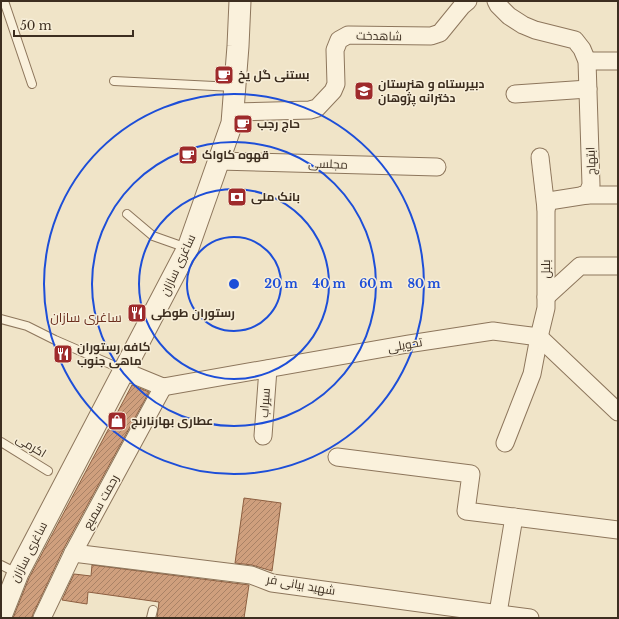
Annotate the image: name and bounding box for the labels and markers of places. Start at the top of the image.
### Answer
cafe icon: بستنی گل یخ [213,64,235,86]
place label: بستنی گل یخ [238,67,310,84]
place label: دبیرستاه و هنرستان دخترانه پژوهان [378,76,484,107]
school or university icon: دبیرستاه و هنرستان دخترانه پژوهان [353,80,375,102]
cafe icon: حاج رجب [232,113,254,135]
place label: حاج رجب [257,116,300,133]
cafe icon: قهوه کاواک [177,144,199,166]
place label: قهوه کاواک [202,147,269,163]
bank icon: بانک ملی [226,186,248,208]
place label: بانک ملی [251,189,300,205]
centre of rings [227,277,241,291]
restaurant icon: رستوران طوطی [126,302,148,324]
place label: رستوران طوطی [151,305,235,321]
place label: کافه رستوران ماهی جنوب [77,339,150,369]
restaurant icon: کافه رستوران ماهی جنوب [52,343,74,365]
shop icon: عطاری بهارنارنج [106,410,128,432]
place label: عطاری بهارنارنج [131,413,213,430]

